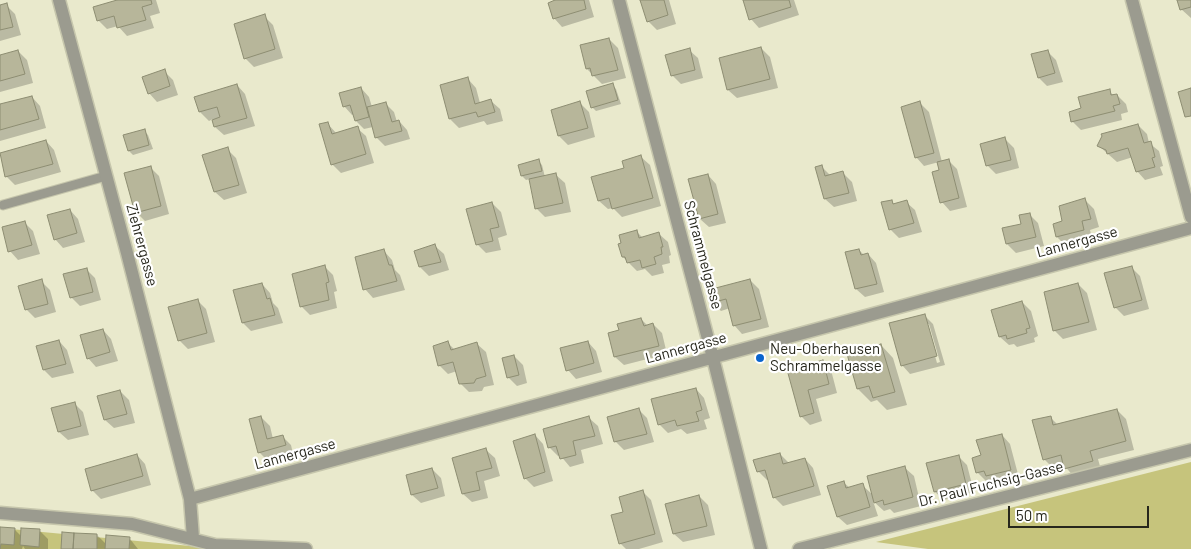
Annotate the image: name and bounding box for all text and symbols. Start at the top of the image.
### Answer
street label: Schrammelgasse [680,199,726,311]
street label: Ziehrergasse [122,202,162,288]
street label: Lannergasse [1034,223,1120,261]
street label: Lannergasse [643,329,729,367]
place label: Neu-Oberhausen Schrammelgasse [770,340,882,375]
marker: Neu-Oberhausen Schrammelgasse [754,352,766,364]
street label: Lannergasse [252,435,338,473]
street label: Dr. Paul Fuchsig-Gasse [917,457,1065,511]
scale bar [1011,496,1152,528]
text: 50 m [1016,506,1048,524]

